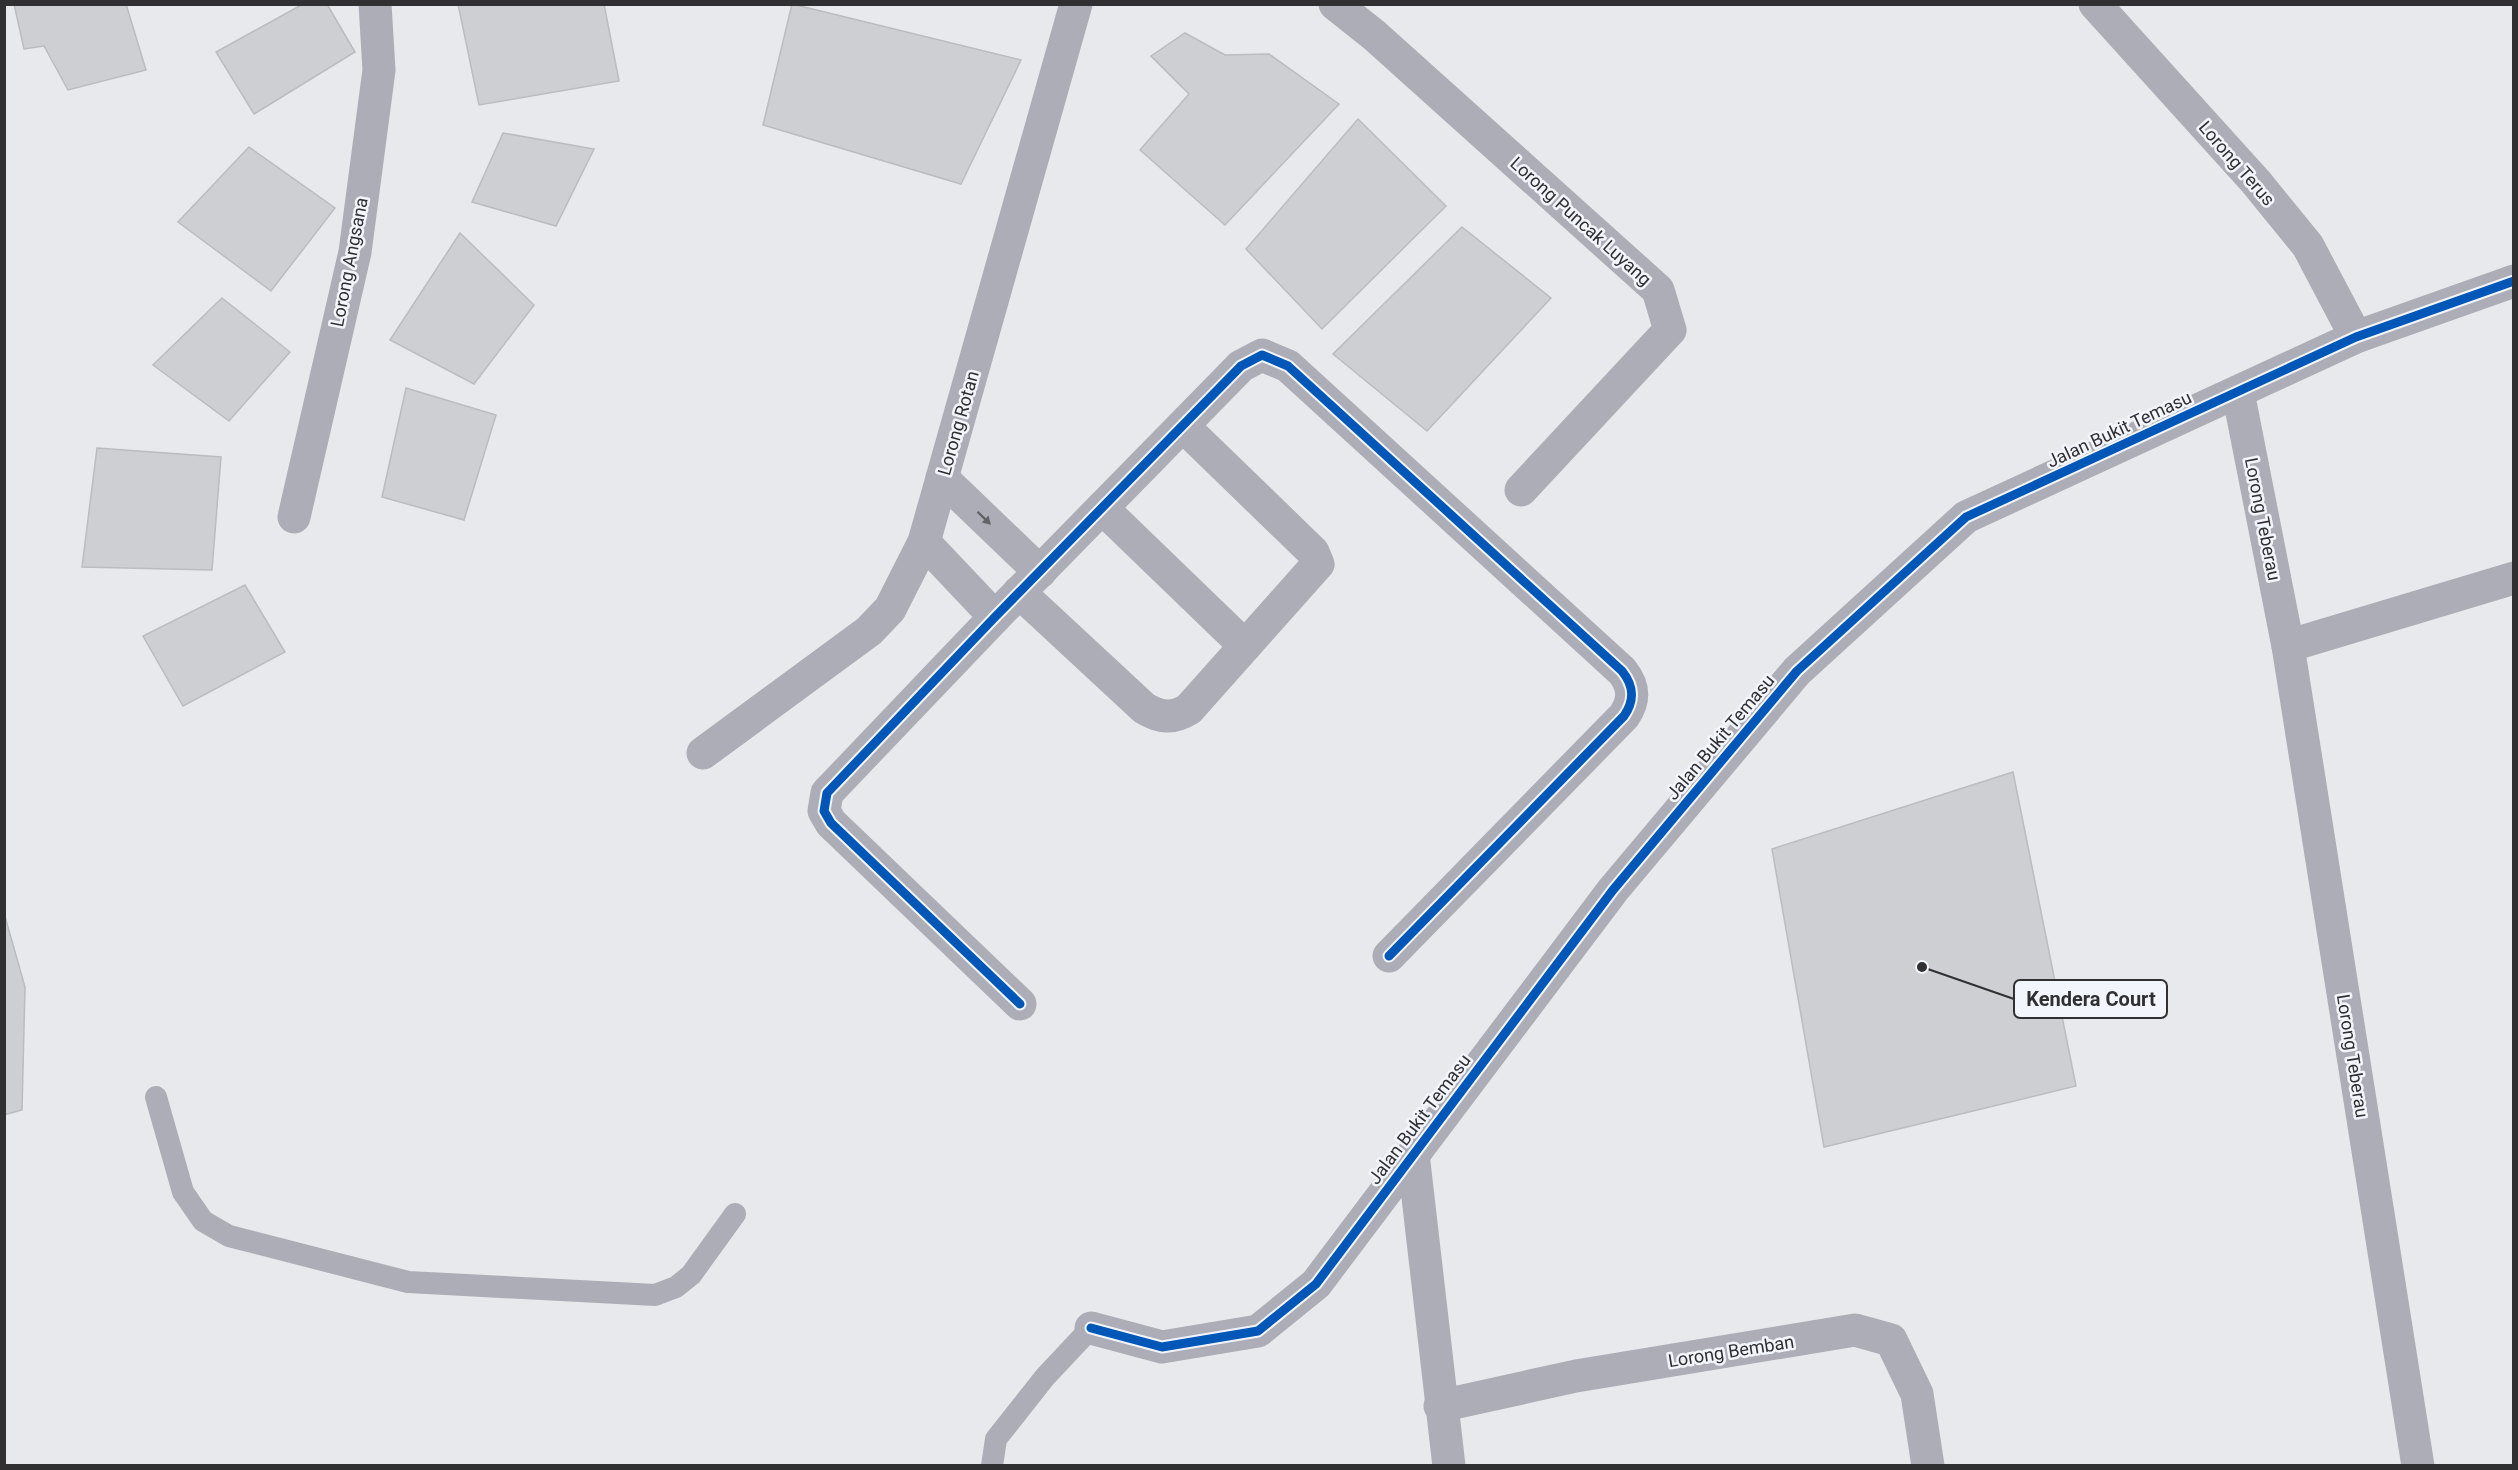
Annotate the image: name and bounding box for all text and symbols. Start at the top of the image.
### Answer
street label: Lorong Terus [2195,116,2279,210]
street label: Lorong Puncak Luyang [1506,152,1656,290]
street label: Lorong Angsana [326,196,372,328]
street label: Lorong Rotan [933,368,983,478]
street label: Jalan Bukit Temasu [2043,386,2195,472]
street label: Lorong Teberau [2241,456,2285,582]
one-way arrow [977,511,992,525]
street label: Jalan Bukit Temasu [1661,670,1779,804]
callout: Kendera Court [2014,980,2167,1018]
text: Kendera Court [2026,987,2156,1011]
street label: Lorong Teberau [2333,993,2373,1119]
street label: Jalan Bukit Temasu [1363,1050,1475,1188]
street label: Lorong Bemban [1667,1331,1795,1371]

